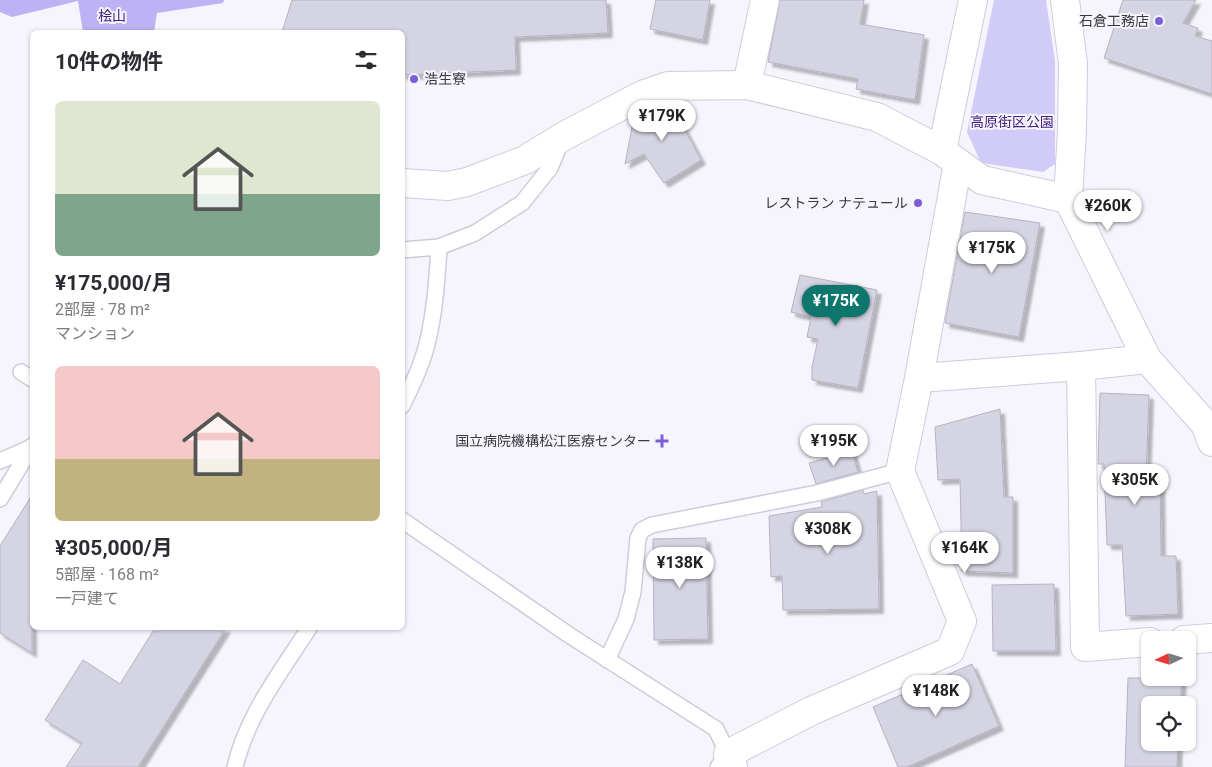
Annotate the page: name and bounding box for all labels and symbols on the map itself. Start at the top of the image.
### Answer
park label: 桧山 [98,8,126,24]
place label: 石倉工務店 [1079,13,1149,29]
marker: 石倉工務店 [1153,15,1165,27]
place label: 浩生寮 [424,71,466,87]
marker: 浩生寮 [408,73,420,85]
pin: ¥179K [627,100,697,142]
park label: 高原街区公園 [970,114,1054,130]
pin: ¥260K [1073,190,1143,232]
place label: レストラン ナテュール [765,195,908,211]
marker: レストラン ナテュール [912,197,924,209]
pin: ¥175K [957,232,1027,274]
pin: ¥175K [801,284,871,327]
pin: ¥195K [799,424,869,467]
place label: 国立病院機構松江医療センター [455,433,651,449]
marker: 国立病院機構松江医療センター [655,434,669,448]
pin: ¥305K [1100,464,1170,506]
pin: ¥308K [793,512,863,555]
pin: ¥164K [930,532,1000,574]
pin: ¥138K [645,546,715,589]
north arrow [1141,631,1196,686]
pin: ¥148K [901,674,971,717]

